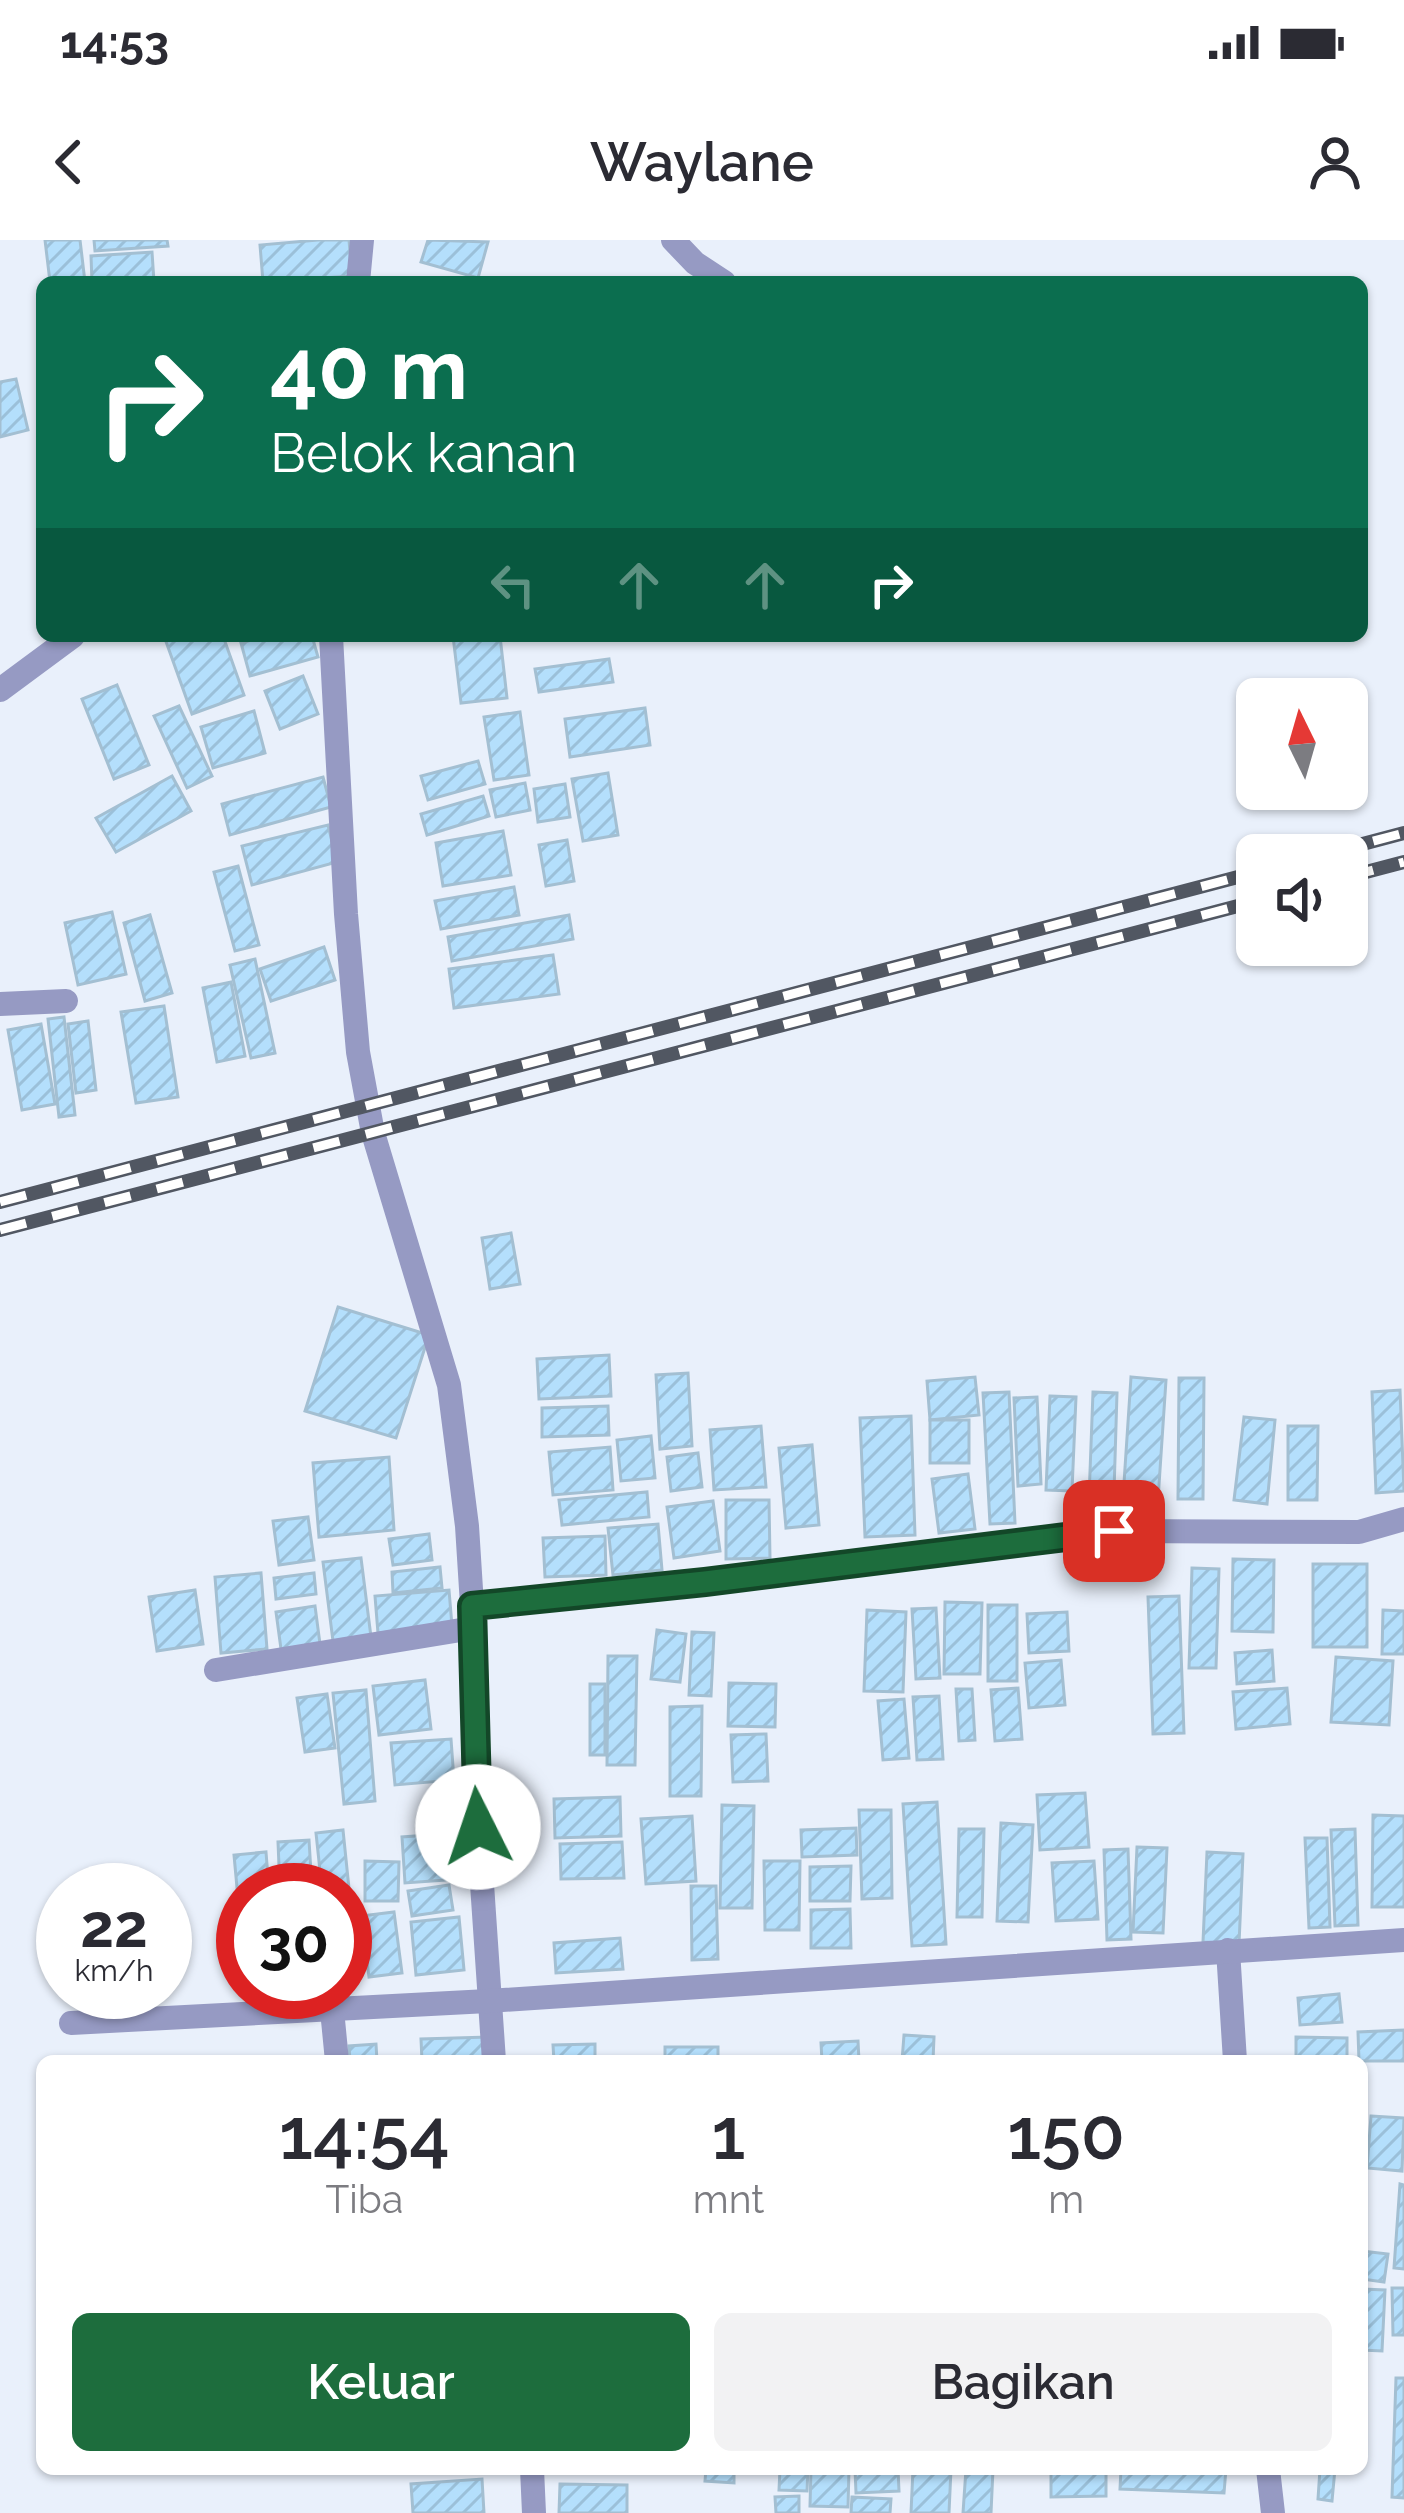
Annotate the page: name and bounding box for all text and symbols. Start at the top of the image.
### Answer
text: 14:53 [60,16,169,69]
icon: back [36,129,102,195]
icon: person [1302,129,1368,195]
text: Waylane [590,130,814,194]
text: 40 m [270,320,468,419]
icon: right [72,324,228,480]
text: Belok kanan [270,421,577,485]
icon: left [480,552,546,618]
icon: ahead [606,552,672,618]
icon: ahead [732,552,798,618]
icon: right [858,552,924,618]
north arrow [1236,678,1368,810]
map controls [1236,678,1368,966]
button: sound [1236,834,1368,966]
pin [1063,1480,1165,1582]
icon: arrive [1081,1498,1147,1564]
position arrow [415,1764,541,1890]
speed limit sign: 30 [216,1863,372,2019]
text: 22 [80,1891,148,1961]
text: km/h [74,1953,154,1988]
text: 14:54 [279,2091,450,2176]
text: 1 [712,2091,745,2176]
text: 150 [1007,2091,1125,2176]
text: Tiba [326,2176,403,2222]
text: mnt [693,2176,764,2222]
text: m [1048,2176,1084,2222]
button: Keluar [72,2313,690,2451]
button: Bagikan [714,2313,1332,2451]

